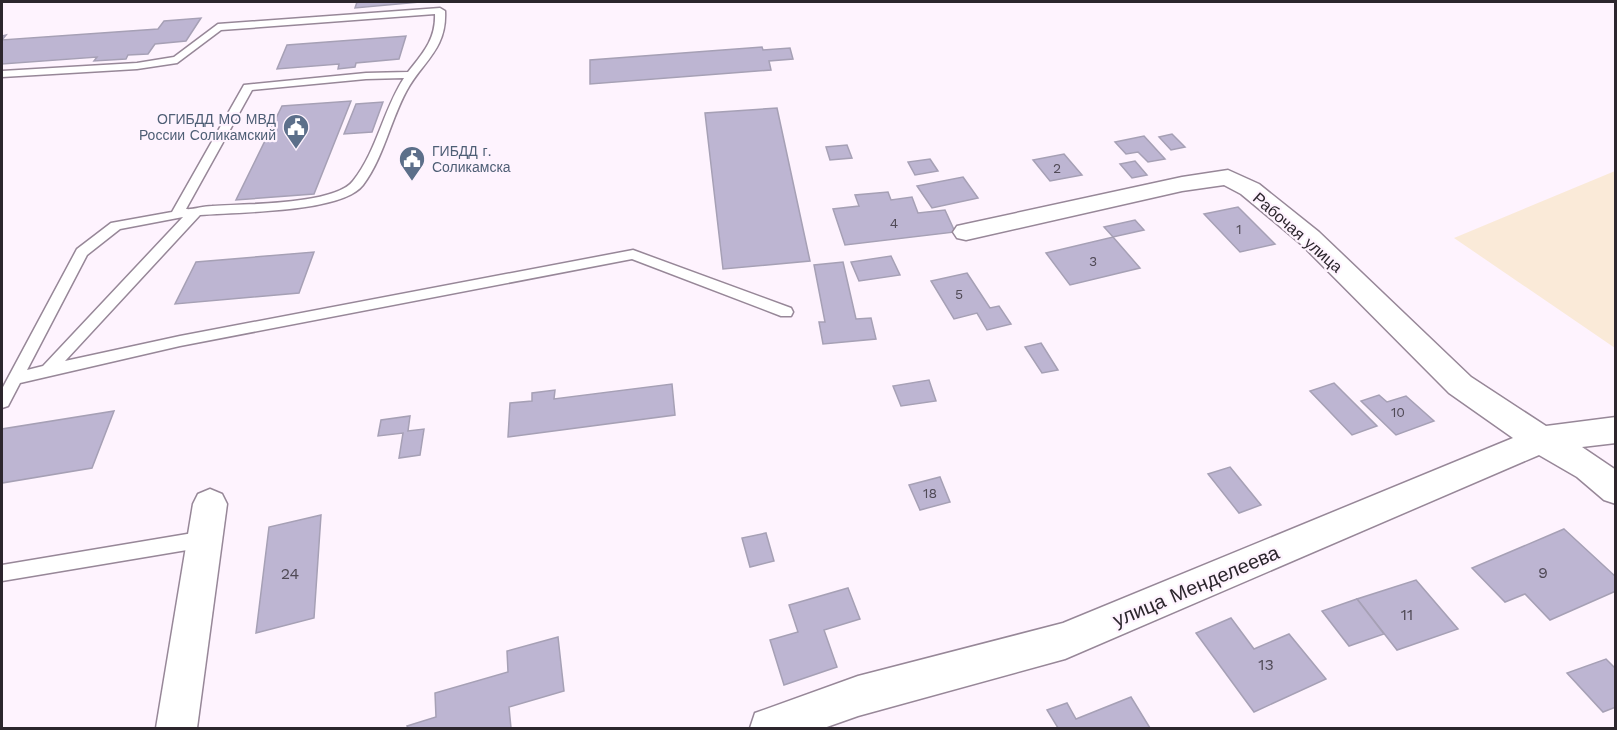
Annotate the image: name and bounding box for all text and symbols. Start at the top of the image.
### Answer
place label: ОГИБДД МО МВД России Соликамский [139,111,277,143]
public building icon: ОГИБДД МО МВД России Соликамский [281,112,311,150]
place label: ГИБДД г. Соликамска [432,143,511,175]
public building icon: ГИБДД г. Соликамска [397,144,427,182]
house number: 2 [1053,160,1061,176]
street label: Рабочая улица [1249,188,1346,276]
house number: 4 [890,215,898,231]
house number: 1 [1236,221,1242,237]
house number: 3 [1089,253,1097,269]
house number: 5 [955,286,963,302]
house number: 10 [1391,404,1405,420]
house number: 18 [923,485,937,501]
street label: улица Менделеева [1109,540,1284,632]
house number: 9 [1538,563,1548,582]
house number: 24 [281,564,300,583]
house number: 11 [1401,605,1413,624]
house number: 13 [1258,655,1274,674]

